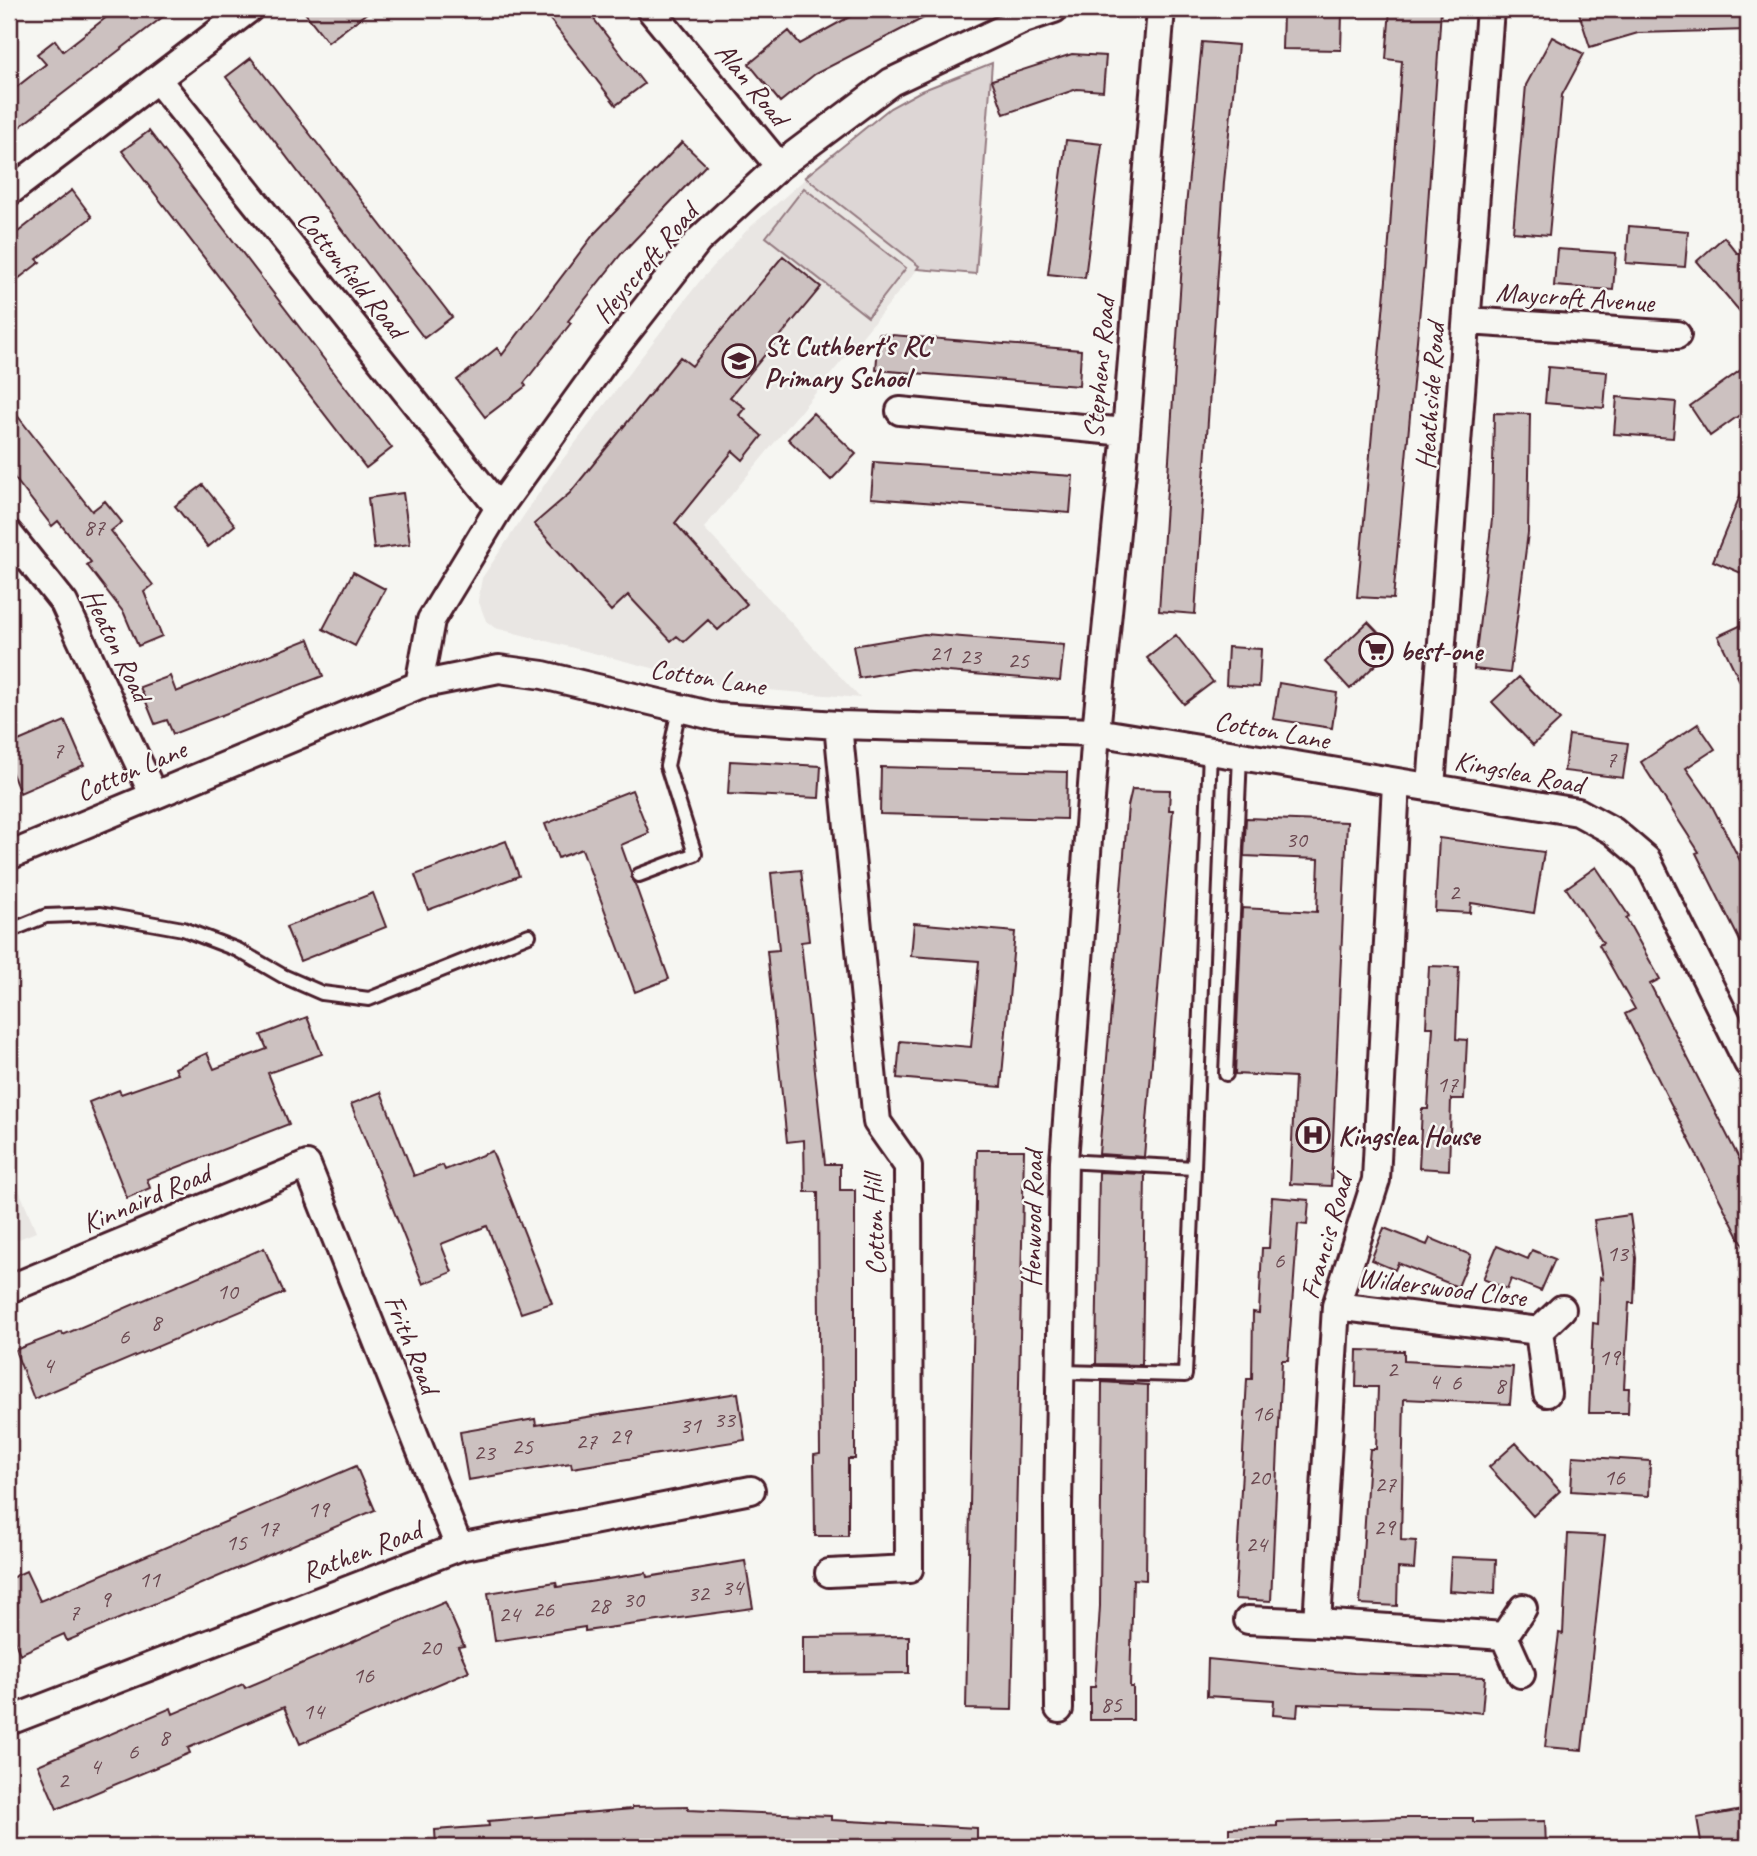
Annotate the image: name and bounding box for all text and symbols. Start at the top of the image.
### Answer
street label: Alan Road [708,35,799,136]
street label: Heyscroft Road [585,193,708,330]
street label: Cottonfield Road [289,203,417,349]
street label: Maycroft Avenue [1495,274,1657,320]
street label: Stephens Road [1075,292,1123,440]
street label: Heathside Road [1407,318,1453,470]
place label: St Cuthbert's RC Primary School [764,328,935,395]
school or university icon: St Cuthbert's RC Primary School [720,342,758,380]
house number: 87 [83,512,106,542]
street label: Heaton Road [75,583,161,711]
supermarket icon: best-one [1357,631,1395,669]
place label: best-one [1400,633,1485,668]
house number: 21 [929,638,952,668]
house number: 23 [959,641,983,671]
house number: 25 [1007,645,1030,675]
street label: Cotton Lane [648,651,770,704]
street label: Cotton Lane [1212,703,1334,758]
street label: Cotton Lane [71,730,193,809]
house number: 7 [53,735,65,765]
street label: Kingslea Road [1452,742,1590,802]
house number: 7 [1606,744,1618,774]
house number: 30 [1285,824,1309,854]
house number: 2 [1449,877,1462,907]
house number: 17 [1436,1069,1459,1099]
hospital icon: Kingslea House [1294,1116,1332,1154]
place label: Kingslea House [1338,1118,1482,1153]
street label: Henwood Road [1013,1147,1051,1287]
street label: Kinnaird Road [77,1154,219,1241]
street label: Francis Road [1292,1167,1361,1303]
street label: Cotton Hill [855,1168,893,1276]
house number: 13 [1606,1238,1630,1268]
house number: 6 [1274,1245,1286,1275]
street label: Wilderswood Close [1356,1259,1530,1315]
house number: 10 [216,1276,240,1306]
street label: Frith Road [376,1290,449,1402]
house number: 8 [151,1307,164,1337]
house number: 6 [119,1321,131,1351]
house number: 19 [1598,1342,1622,1372]
house number: 4 [43,1350,56,1380]
house number: 2 [1387,1354,1400,1384]
house number: 4 [1429,1366,1442,1396]
house number: 6 [1451,1367,1463,1397]
house number: 8 [1495,1370,1508,1400]
house number: 16 [1251,1398,1274,1428]
house number: 33 [713,1404,737,1434]
house number: 31 [679,1410,702,1440]
house number: 29 [609,1421,633,1451]
house number: 27 [575,1426,598,1456]
house number: 25 [511,1431,534,1461]
house number: 23 [473,1437,497,1467]
house number: 20 [1248,1462,1272,1492]
house number: 16 [1603,1462,1626,1492]
house number: 27 [1374,1469,1397,1499]
house number: 19 [307,1494,331,1524]
street label: Rathen Road [296,1511,429,1590]
house number: 29 [1373,1512,1397,1542]
house number: 17 [257,1513,280,1543]
house number: 15 [225,1527,248,1557]
house number: 24 [1245,1529,1269,1559]
house number: 11 [138,1564,161,1594]
house number: 34 [721,1572,745,1602]
house number: 32 [687,1578,711,1608]
house number: 9 [100,1584,113,1614]
house number: 30 [622,1584,646,1614]
house number: 28 [588,1590,612,1620]
house number: 26 [532,1594,555,1624]
house number: 7 [69,1597,81,1627]
house number: 24 [498,1599,522,1629]
house number: 20 [419,1632,443,1662]
house number: 16 [352,1660,375,1690]
house number: 85 [1100,1689,1123,1719]
house number: 14 [302,1696,326,1726]
house number: 8 [159,1722,172,1752]
house number: 6 [128,1736,140,1766]
house number: 4 [90,1751,103,1781]
house number: 2 [58,1765,71,1795]

